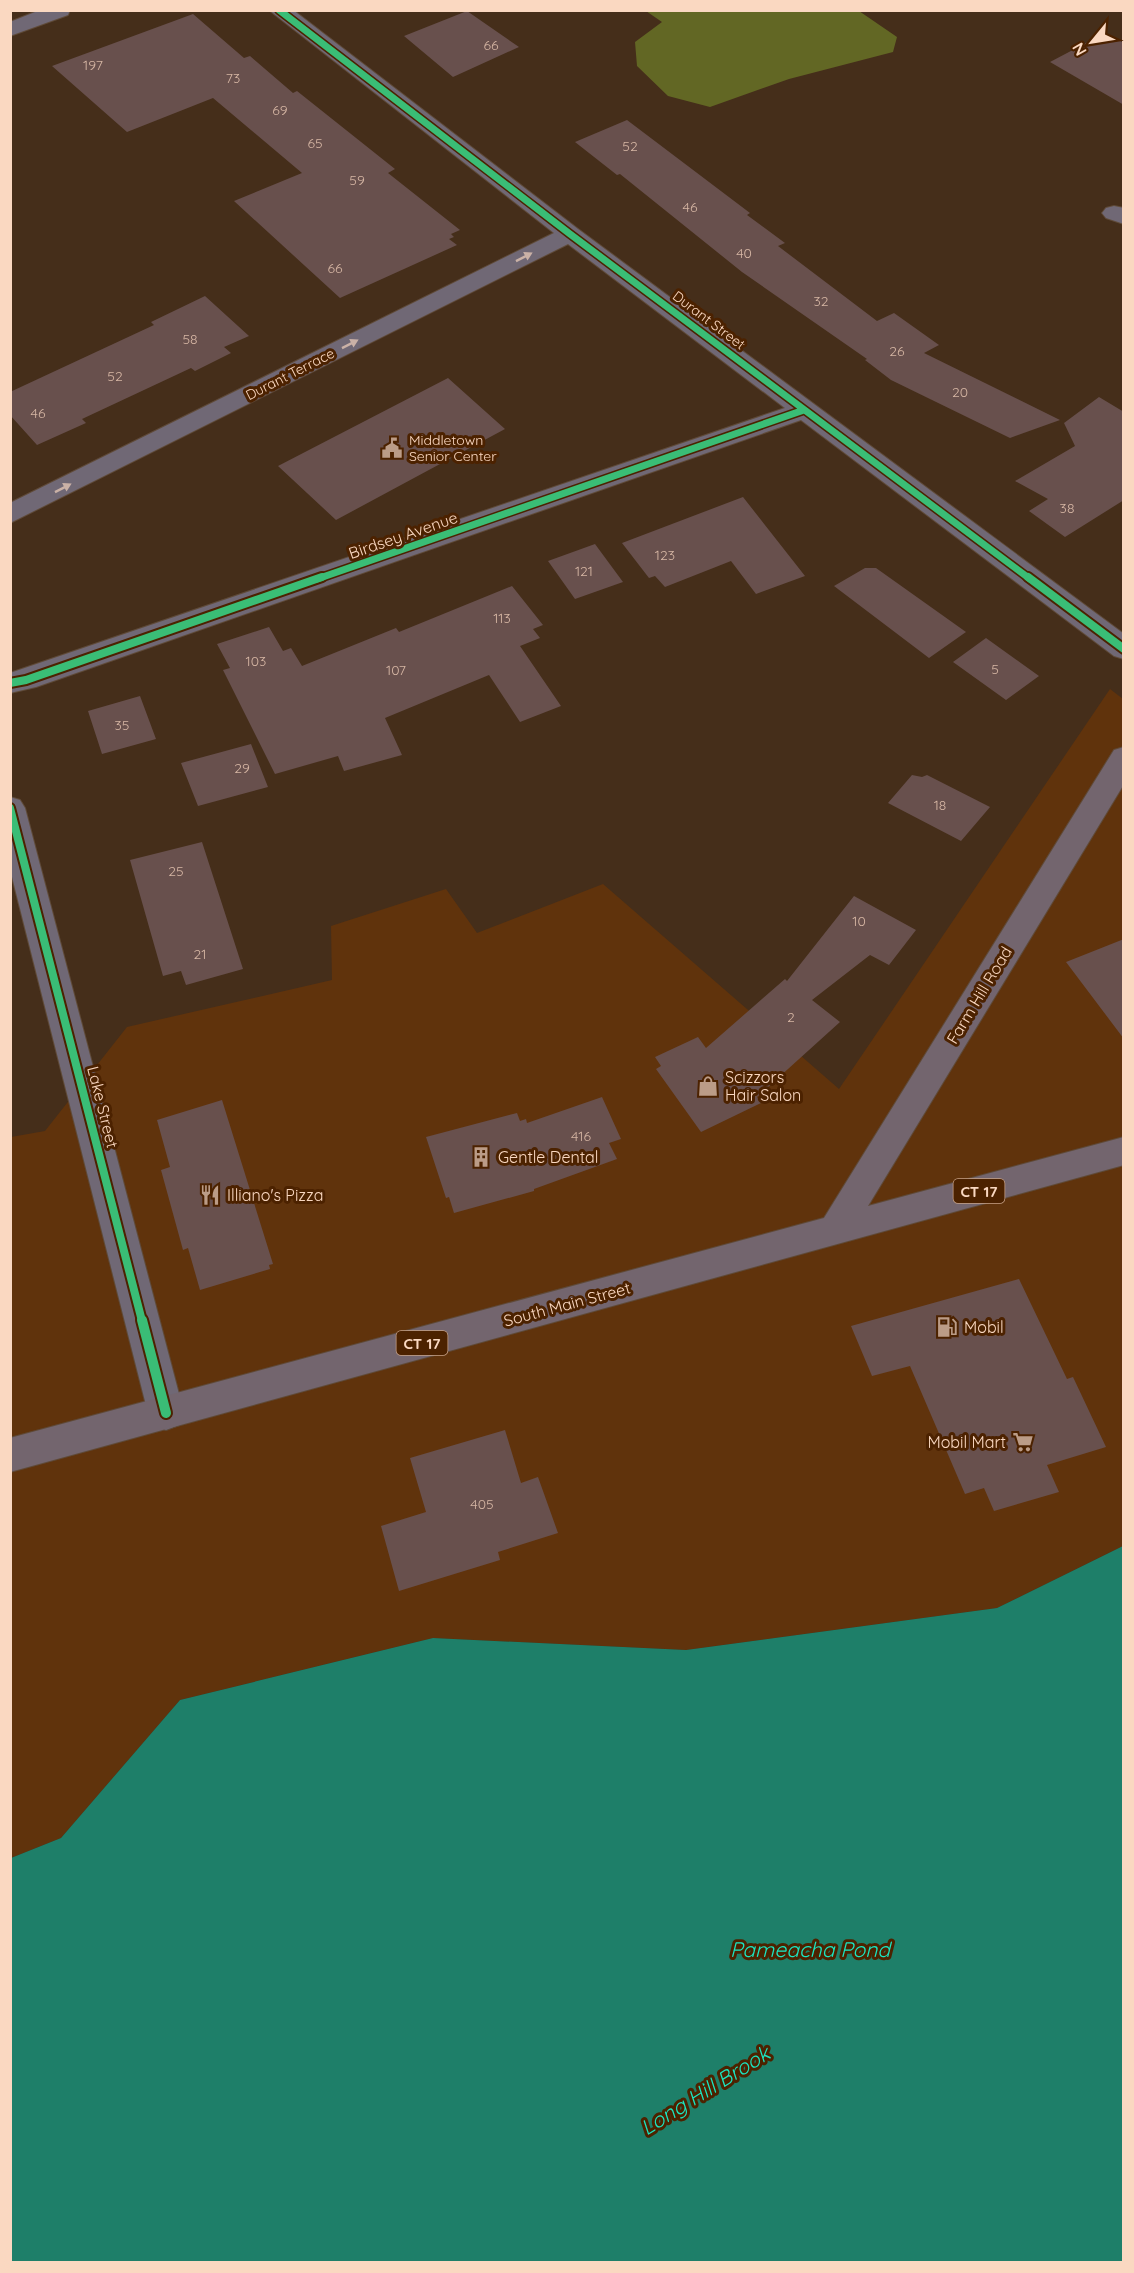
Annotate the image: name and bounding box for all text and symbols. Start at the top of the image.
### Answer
north arrow [1062,12,1122,72]
house number: 66 [483,36,499,54]
text: N [1067,39,1091,60]
house number: 197 [83,56,103,74]
house number: 73 [226,69,240,87]
house number: 69 [272,101,288,119]
house number: 65 [307,134,323,152]
house number: 52 [622,137,638,155]
house number: 59 [349,171,365,189]
house number: 46 [683,198,698,216]
house number: 40 [736,244,752,262]
one-way arrow [516,253,533,262]
house number: 66 [327,259,343,277]
street label: Durant Street [669,287,749,353]
house number: 32 [813,292,829,310]
house number: 58 [182,330,198,348]
one-way arrow [341,340,359,350]
house number: 26 [889,342,905,360]
street label: Durant Terrace [243,344,338,404]
house number: 52 [107,367,123,385]
house number: 20 [952,383,968,401]
house number: 46 [31,404,46,422]
place label: Middletown Senior Center [409,431,497,465]
public building icon: Middletown Senior Center [380,436,404,460]
one-way arrow [54,483,71,493]
house number: 38 [1060,499,1074,517]
street label: Birdsey Avenue [346,507,460,563]
house number: 123 [655,546,675,564]
house number: 121 [575,562,593,580]
house number: 113 [493,609,511,627]
house number: 103 [246,652,266,670]
house number: 5 [991,660,999,678]
house number: 107 [386,661,406,679]
house number: 35 [115,716,129,734]
house number: 29 [234,759,250,777]
house number: 18 [934,796,946,814]
house number: 25 [168,862,184,880]
house number: 10 [852,912,866,930]
street label: Farm Hill Road [942,943,1016,1047]
house number: 21 [194,945,206,963]
house number: 2 [787,1008,795,1026]
street label: Lake Street [83,1064,123,1150]
place label: Scizzors Hair Salon [725,1067,801,1105]
shop icon: Scizzors Hair Salon [696,1074,720,1098]
house number: 416 [571,1127,591,1145]
building icon: Gentle Dental [469,1145,493,1169]
place label: Gentle Dental [498,1147,598,1167]
road number: CT 17 [954,1179,1004,1203]
restaurant icon: Illiano's Pizza [198,1183,222,1207]
place label: Illiano's Pizza [227,1185,323,1205]
street label: South Main Street [501,1277,633,1331]
fuel station icon: Mobil [935,1315,959,1339]
place label: Mobil [964,1317,1004,1337]
road number: CT 17 [396,1331,448,1355]
supermarket icon: Mobil Mart [1011,1430,1035,1454]
place label: Mobil Mart [927,1432,1006,1452]
house number: 405 [470,1495,494,1513]
water label: Pameacha Pond [730,1936,892,1962]
water label: Long Hill Brook [635,2039,776,2140]

